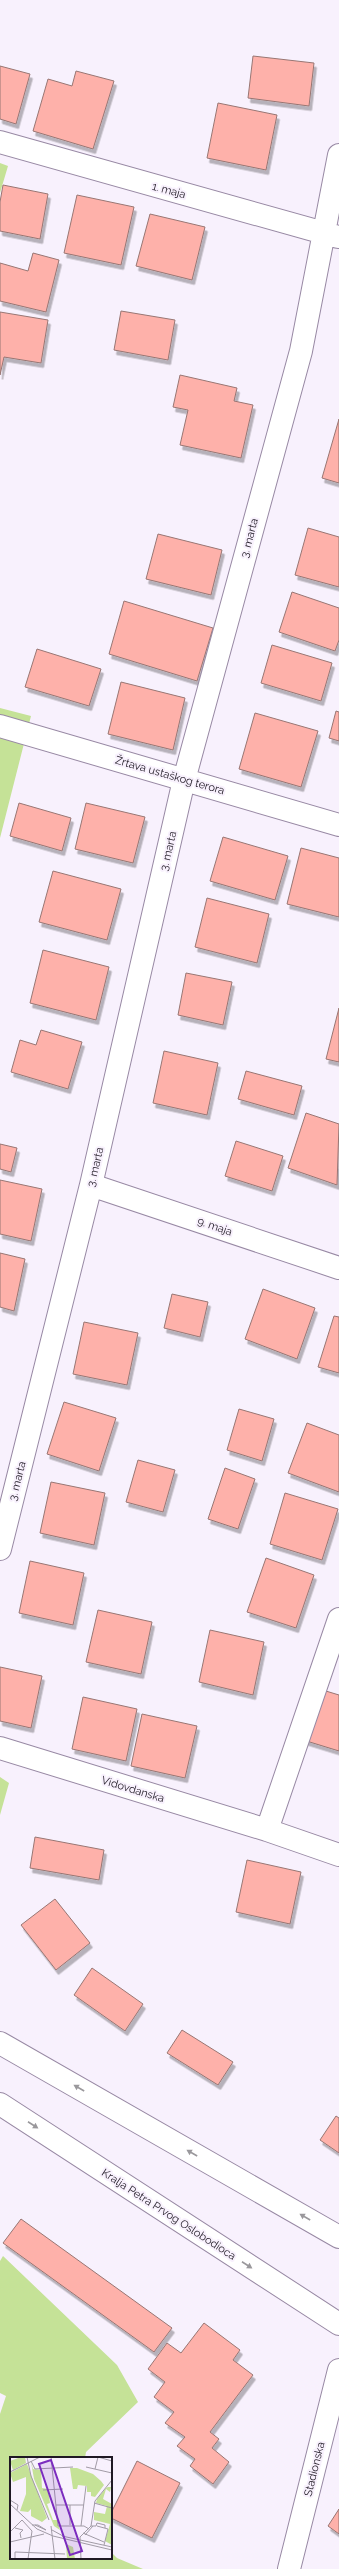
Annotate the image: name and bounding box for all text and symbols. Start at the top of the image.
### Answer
street label: 1. maja [151,180,187,201]
street label: 3. marta [238,517,261,559]
street label: Žrtava ustaškog terora [114,753,226,797]
street label: 3. marta [158,830,179,872]
street label: 3. marta [85,1146,106,1188]
street label: 9. maja [196,1214,234,1238]
street label: 3. marta [6,1460,29,1502]
street label: Vidovdanska [100,1774,166,1805]
one-way arrow [74,2085,85,2092]
one-way arrow [27,2122,39,2129]
one-way arrow [186,2149,198,2156]
street label: Kralja Petra Prvog Oslobodioca [99,2166,238,2263]
one-way arrow [299,2214,311,2221]
one-way arrow [242,2261,252,2269]
street label: Stadionska [301,2441,328,2498]
inset map [10,2457,112,2559]

